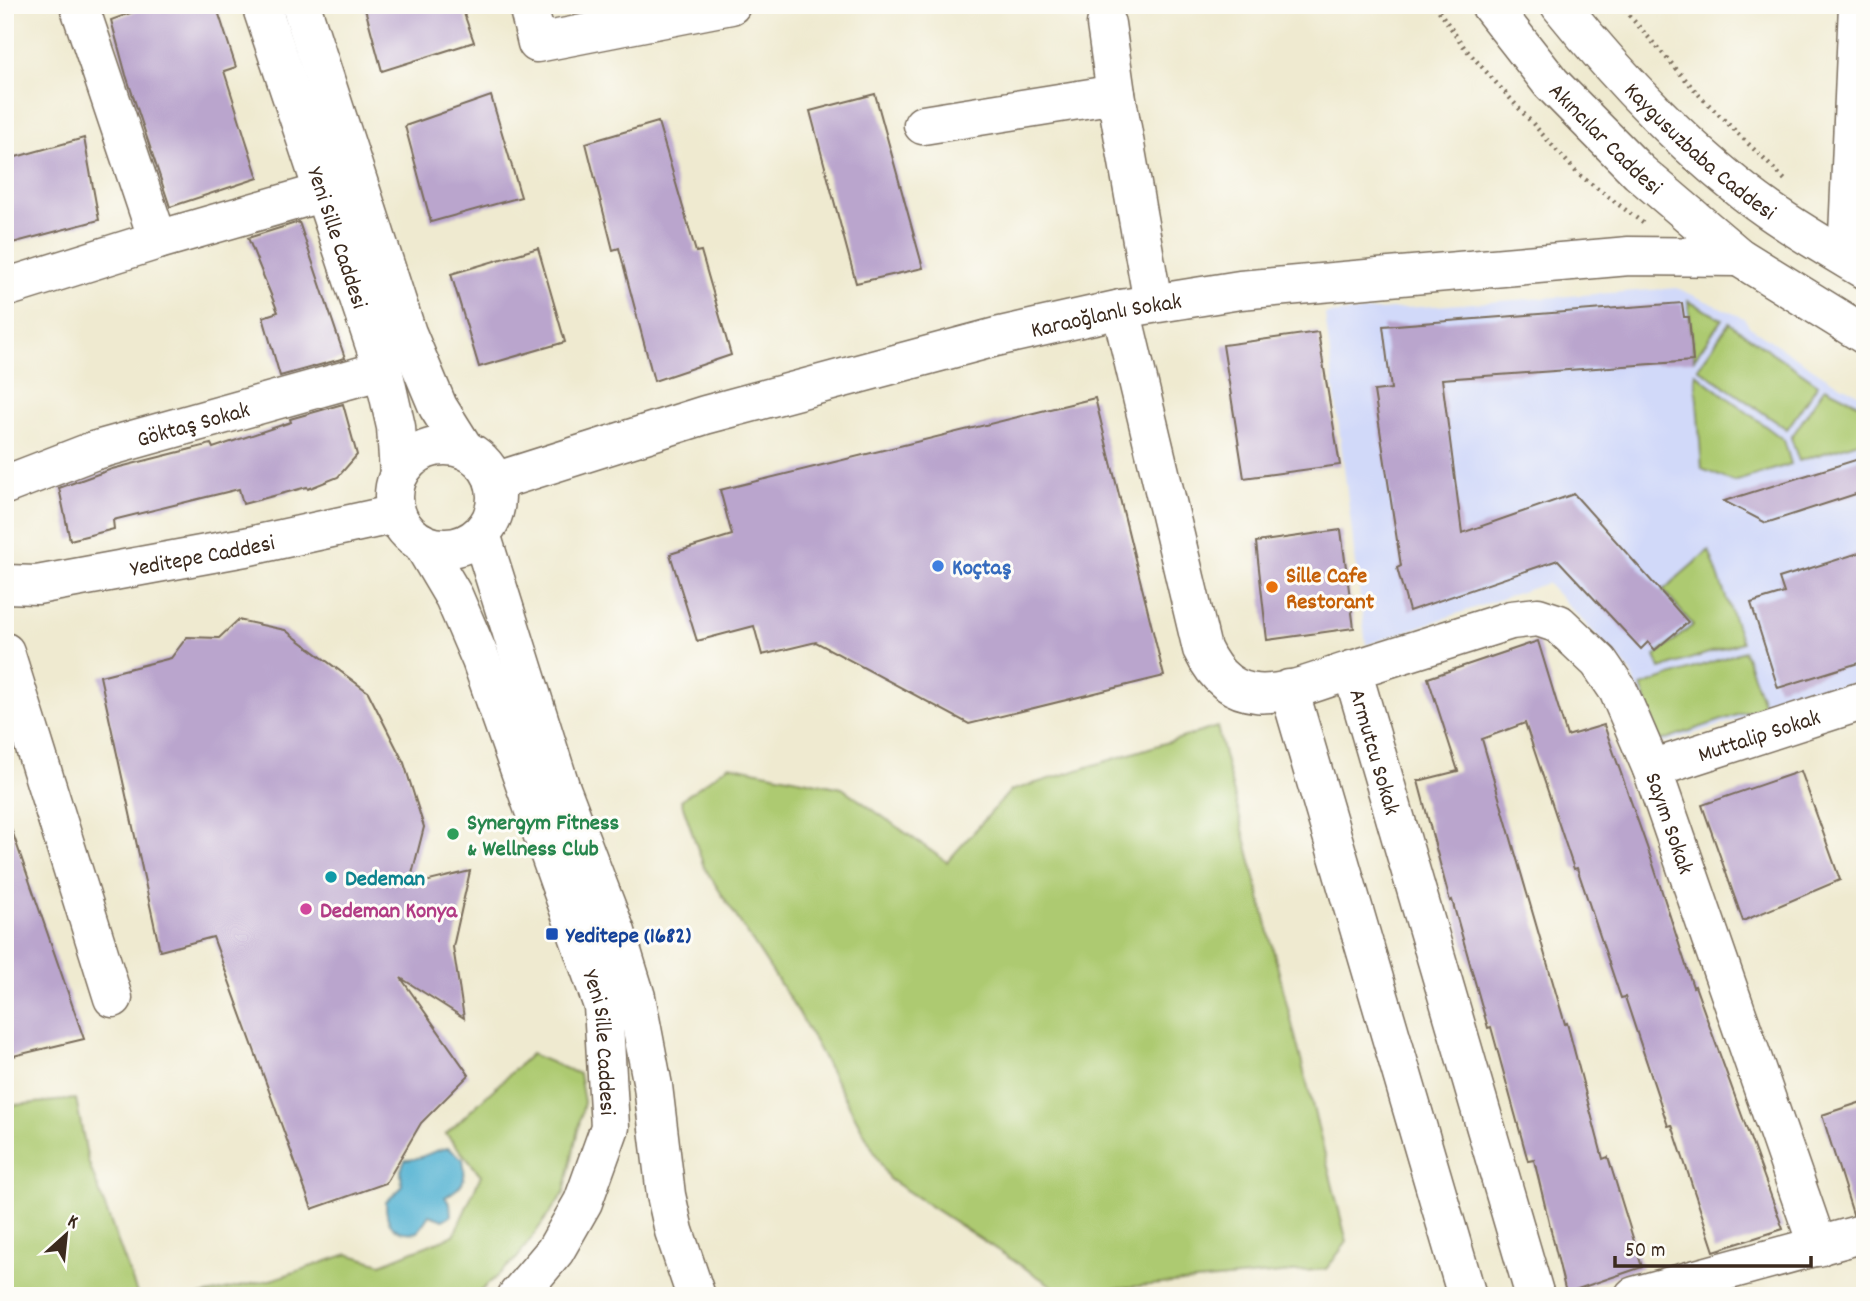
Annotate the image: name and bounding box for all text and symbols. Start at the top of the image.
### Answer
street label: Kaygusuzbaba Caddesi [1615,76,1781,230]
street label: Akıncılar Caddesi [1539,77,1668,205]
street label: Yeni Sille Caddesi [296,163,374,314]
street label: Karaoğlanlı Sokak [1028,287,1184,349]
street label: Göktaş Sokak [134,395,254,458]
street label: Yeditepe Caddesi [128,528,278,588]
place label: Koçtaş [952,553,1011,586]
marker: Koçtaş [930,558,946,574]
place label: Sille Cafe Restorant [1286,561,1375,620]
marker: Sille Cafe Restorant [1264,579,1280,595]
street label: Armutcu Sokak [1338,685,1407,819]
street label: Muttalip Sokak [1694,703,1825,773]
street label: Sayım Sokak [1634,769,1700,879]
place label: Synergym Fitness & Wellness Club [467,808,620,867]
marker: Synergym Fitness & Wellness Club [445,826,461,842]
place label: Dedeman [345,864,425,897]
marker: Dedeman [323,869,339,885]
place label: Dedeman Konya [320,896,458,929]
marker: Dedeman Konya [298,901,314,917]
place label: Yeditepe (1682) [565,921,691,954]
marker: Yeditepe (1682) [544,926,560,942]
street label: Yeni Sille Caddesi [572,966,622,1116]
north arrow [32,1200,102,1270]
text: K [62,1209,82,1237]
scale bar [1615,1224,1811,1268]
text: 50 m [1625,1237,1665,1267]

